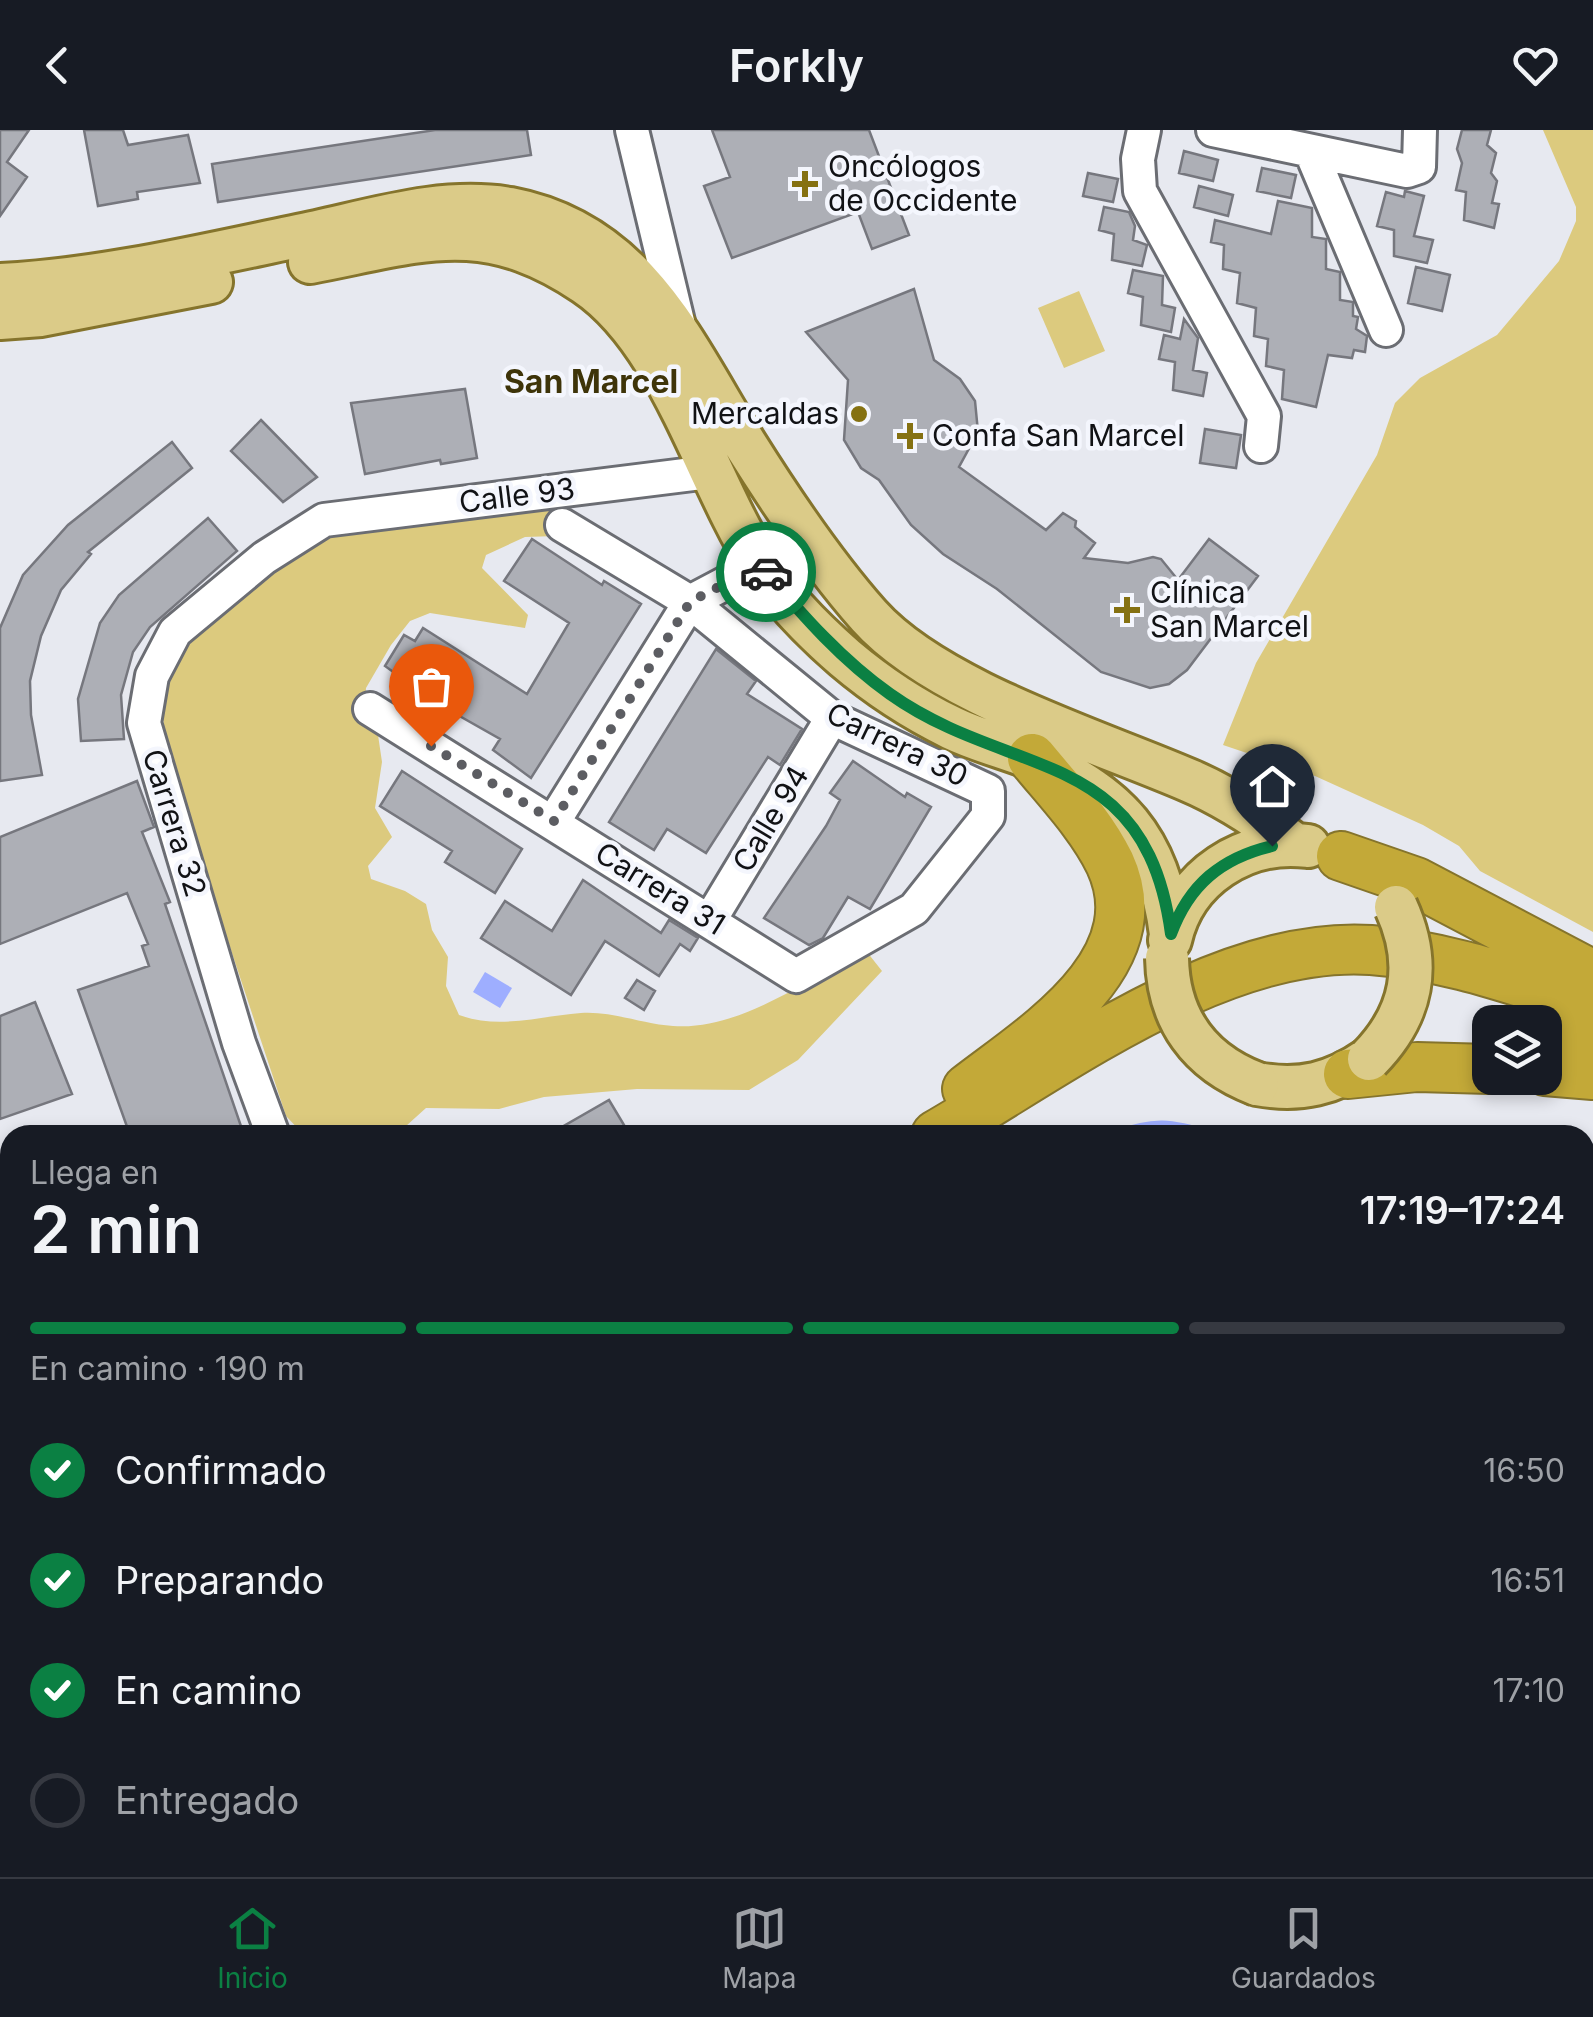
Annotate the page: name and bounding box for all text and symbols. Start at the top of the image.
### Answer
icon: back [30,38,85,93]
text: Forkly [729,38,864,93]
icon: heart [1508,38,1563,93]
place label: Oncólogos de Occidente [828,148,1017,218]
marker: Oncólogos de Occidente [792,171,818,197]
district label: San Marcel [504,362,678,401]
place label: Mercaldas [691,395,839,431]
marker: Mercaldas [848,403,870,425]
place label: Confa San Marcel [932,417,1184,453]
marker: Confa San Marcel [897,423,923,449]
street label: Calle 93 [457,470,577,520]
courier [716,522,816,622]
icon: car [739,545,794,600]
place label: Clínica San Marcel [1150,574,1309,644]
marker: Clínica San Marcel [1114,597,1140,623]
pin [389,644,474,747]
icon: bag [404,659,459,714]
street label: Carrera 30 [821,694,974,794]
pin [1230,744,1315,847]
street label: Carrera 32 [135,745,214,901]
street label: Calle 94 [725,759,816,878]
icon: home [1245,759,1300,814]
street label: Carrera 31 [589,834,732,942]
map controls [1472,1005,1562,1095]
button: layers [1472,1005,1562,1095]
text: Llega en [30,1153,159,1192]
text: 17:19–17:24 [1360,1187,1565,1233]
text: 2 min [30,1190,202,1269]
text: En camino · 190 m [30,1349,305,1388]
icon: check [30,1443,85,1498]
text: Confirmado [115,1447,327,1493]
text: 16:50 [1483,1451,1565,1490]
icon: check [30,1553,85,1608]
text: Preparando [115,1557,324,1603]
text: 16:51 [1490,1561,1565,1600]
icon: check [30,1663,85,1718]
text: En camino [115,1667,302,1713]
text: 17:10 [1493,1671,1565,1710]
text: Entregado [115,1777,299,1823]
tab: Inicio [217,1901,288,1995]
tab: Mapa [722,1901,796,1995]
tab: Guardados [1231,1901,1376,1995]

